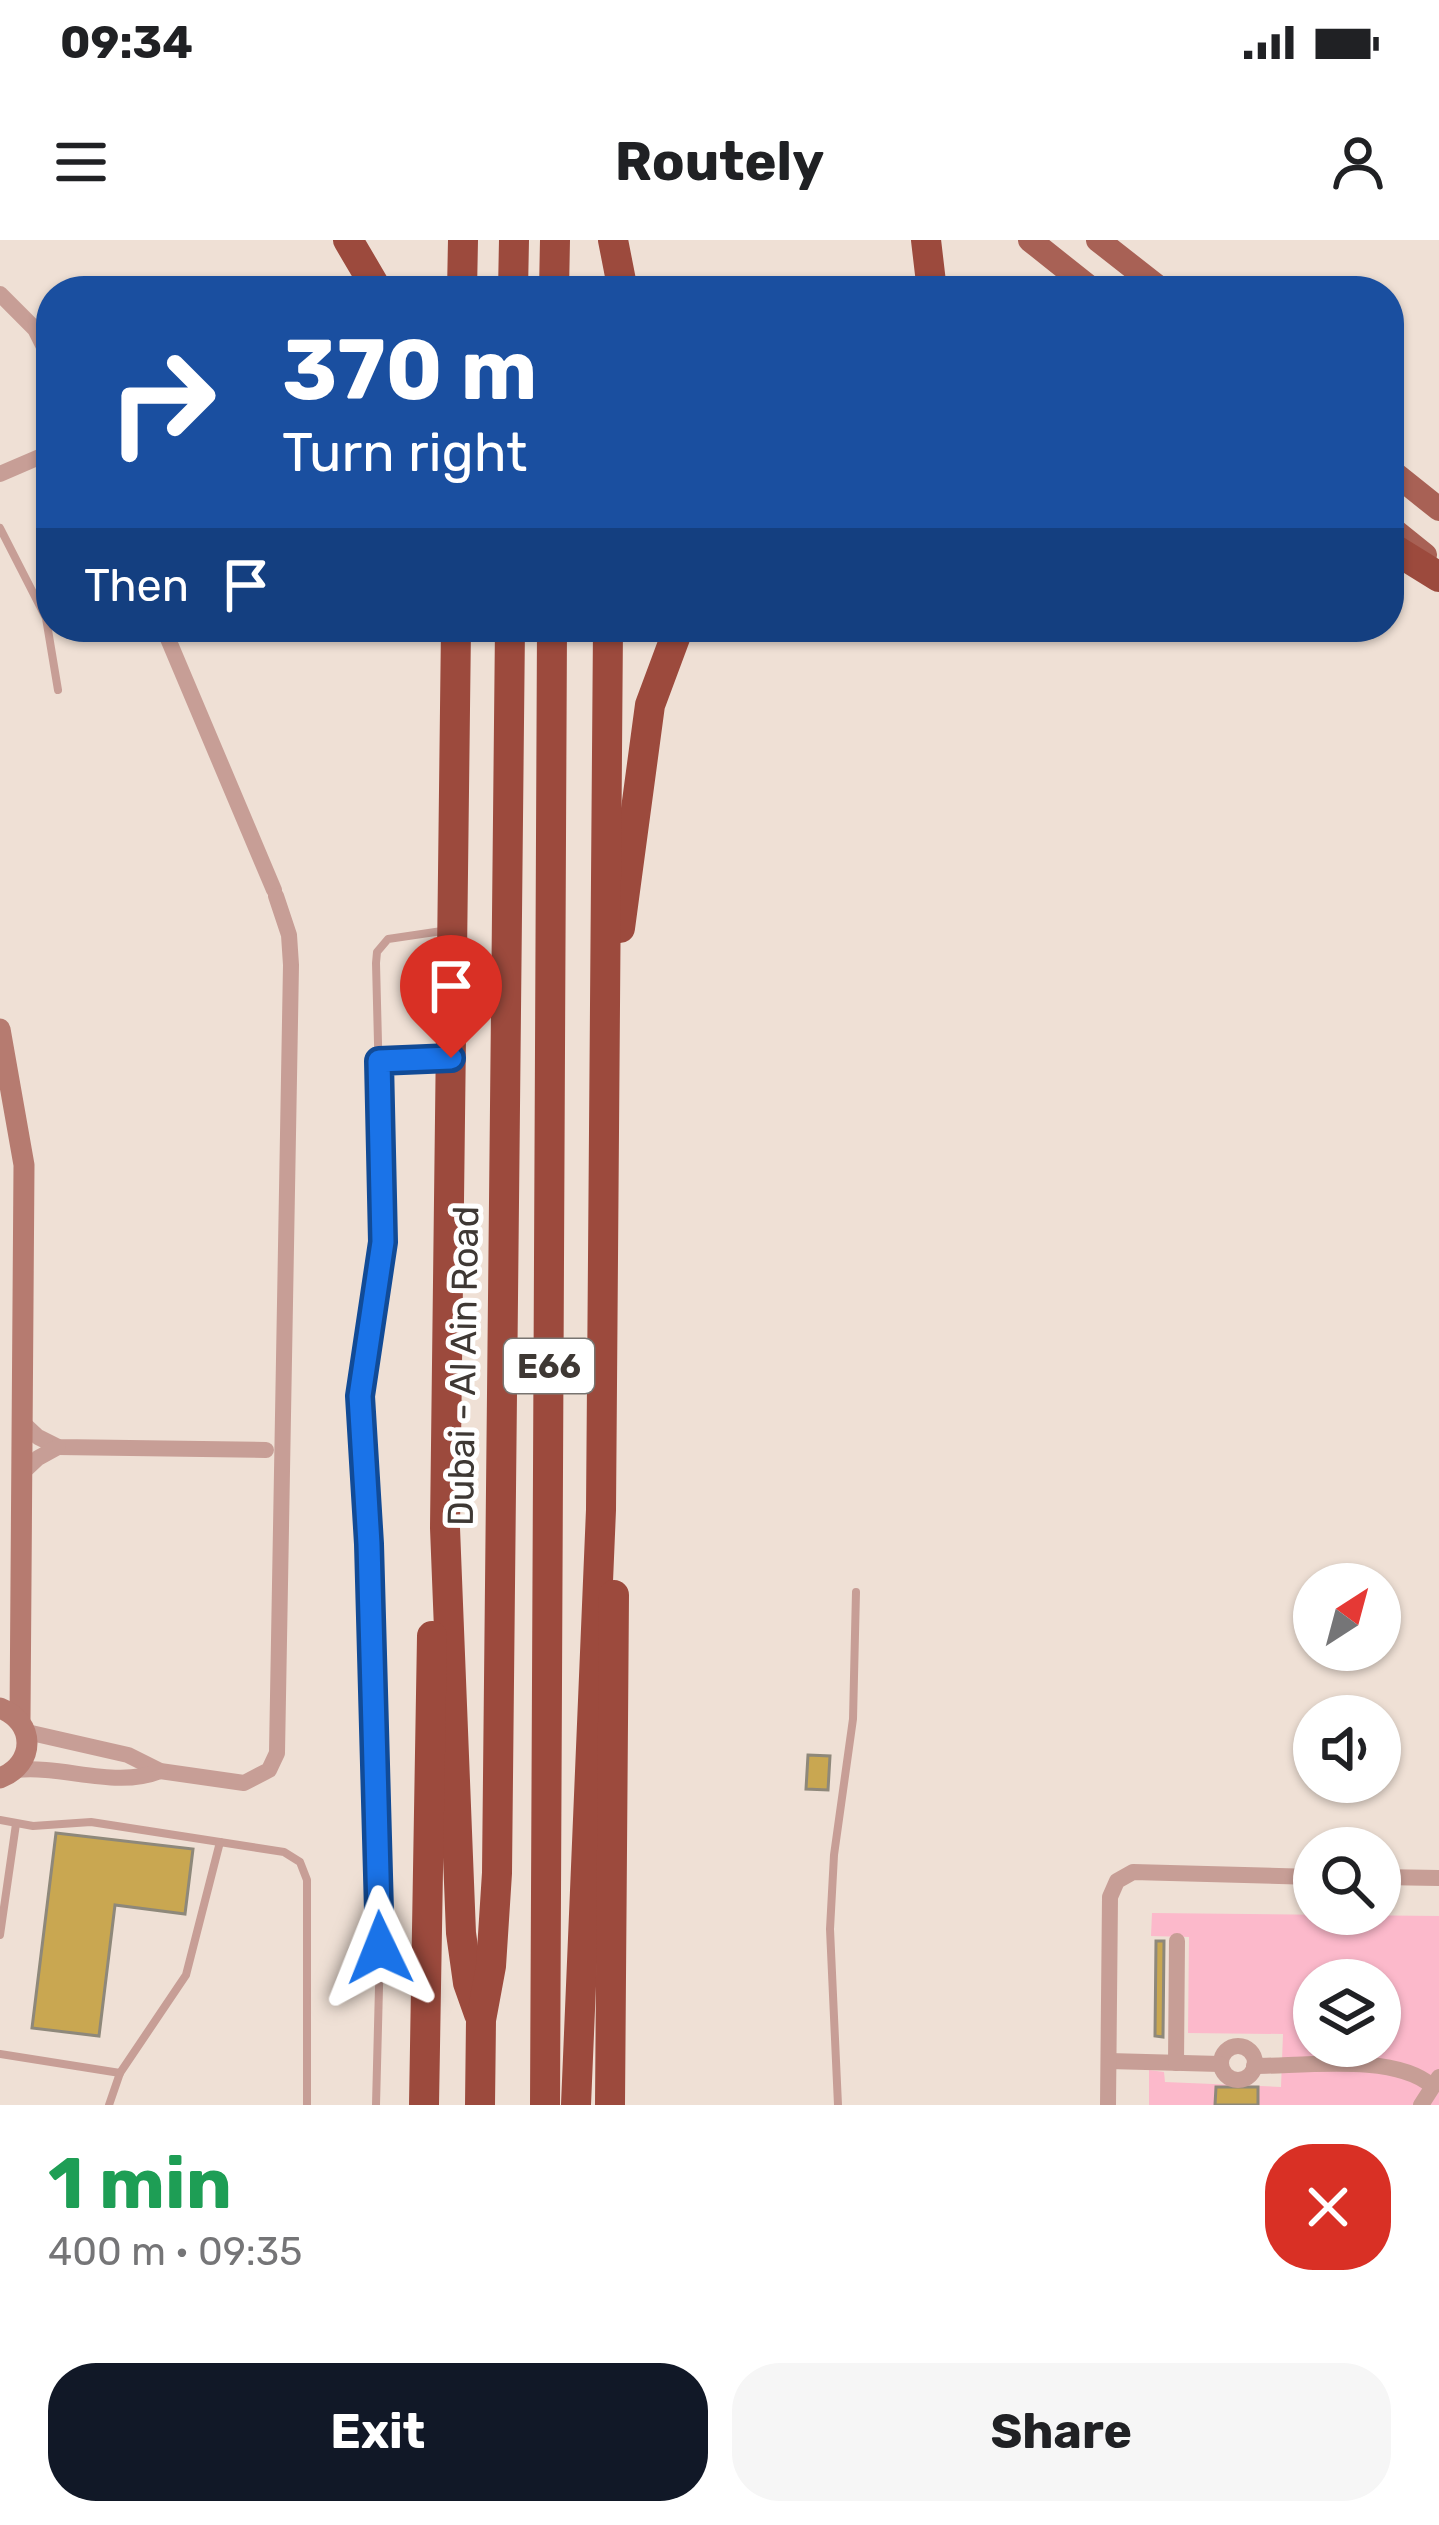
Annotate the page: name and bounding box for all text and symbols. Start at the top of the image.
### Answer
text: 09:34 [60,16,193,69]
icon: menu [48,129,114,195]
icon: person [1325,129,1391,195]
text: Routely [615,130,824,194]
text: 370 m [282,320,537,420]
icon: right [84,324,240,480]
text: Turn right [282,421,527,485]
icon: arrive [213,552,279,618]
text: Then [84,559,189,612]
pin [400,935,502,1058]
icon: arrive [418,953,484,1019]
street label: Dubai - Al Ain Road [439,1206,487,1526]
road number: E66 [504,1339,594,1393]
north arrow [1293,1563,1401,1671]
map controls [1293,1563,1401,2067]
button: sound [1293,1695,1401,1803]
button: search [1293,1827,1401,1935]
position arrow [317,1885,443,2011]
button: layers [1293,1959,1401,2067]
text: 1 min [48,2141,232,2226]
button: close [1265,2144,1391,2270]
text: 400 m · 09:35 [48,2229,302,2275]
button: Exit [48,2363,708,2501]
button: Share [732,2363,1391,2501]

